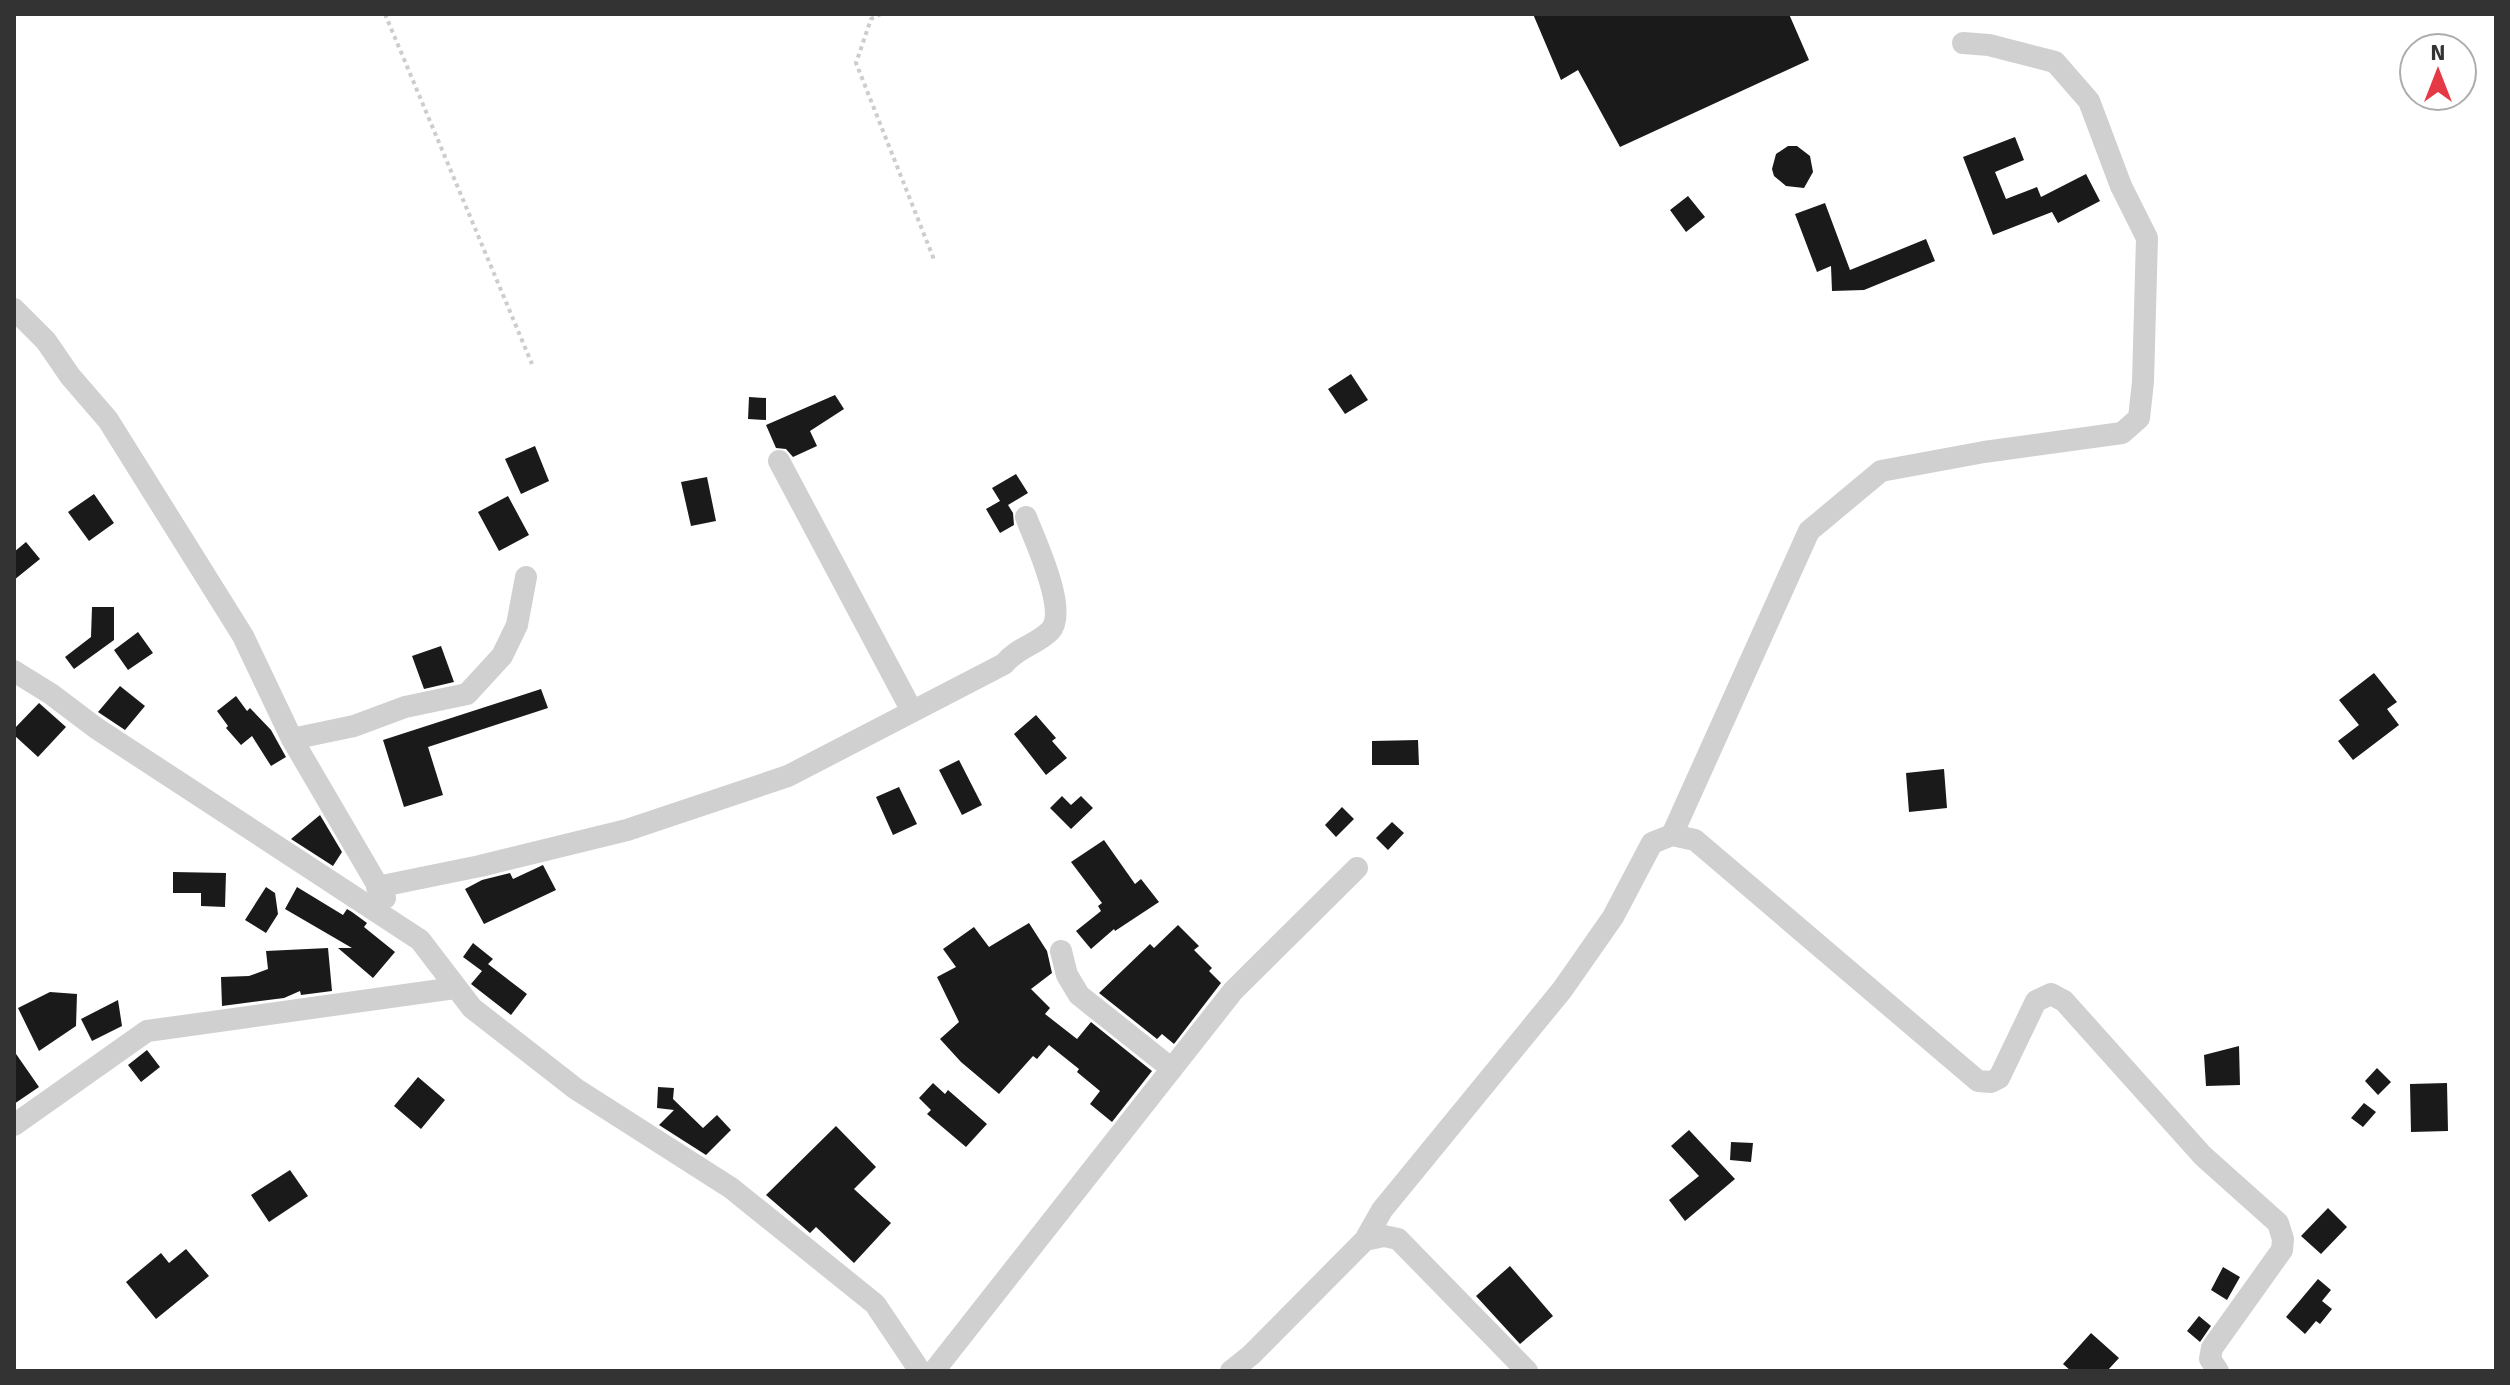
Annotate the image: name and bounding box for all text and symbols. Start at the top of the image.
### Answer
north arrow [2398,32,2478,112]
text: N [2430,39,2446,66]

